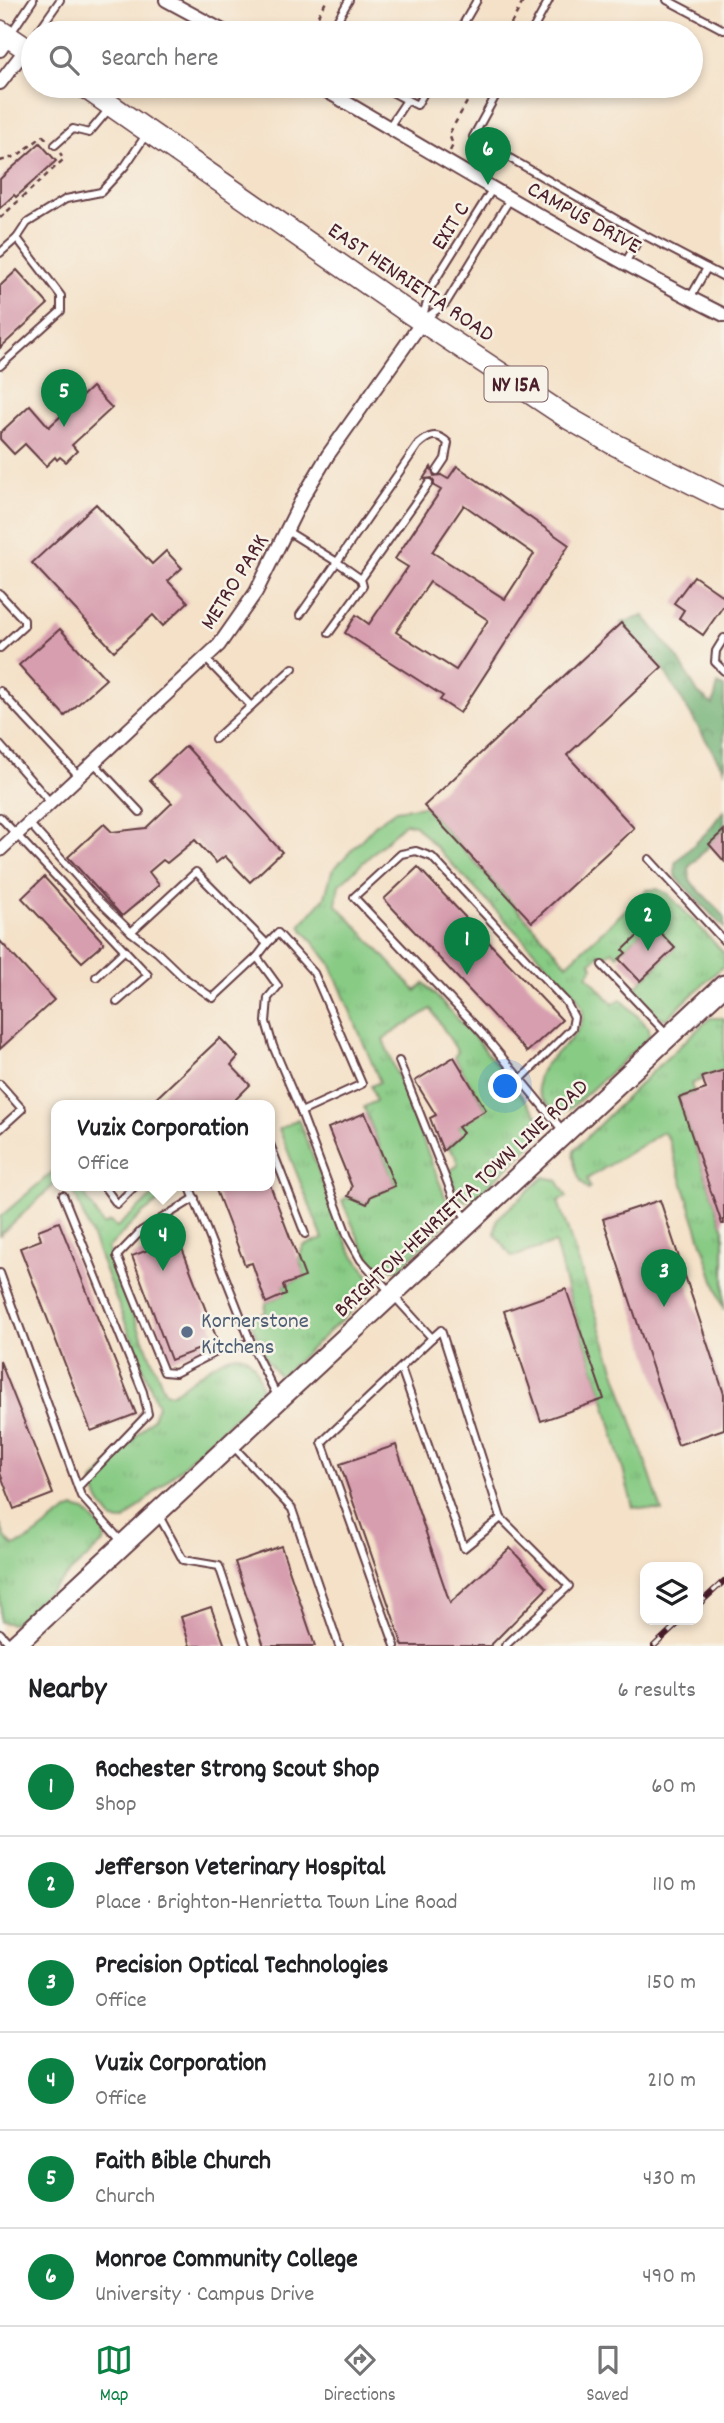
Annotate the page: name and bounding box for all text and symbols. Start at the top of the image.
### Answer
search box [21,21,703,98]
icon: search [45,41,83,79]
text: Search here [101,41,219,78]
pin: 6 [465,127,511,185]
street label: CAMPUS DRIVE [520,174,647,264]
street label: EXIT C [424,196,480,257]
street label: EAST HENRIETTA ROAD [320,216,500,352]
road number: NY 15A [484,366,548,402]
pin: 5 [41,369,87,427]
street label: METRO PARK [193,528,278,637]
pin: 2 [625,893,671,951]
pin: 1 [444,917,490,975]
your location [488,1069,522,1103]
street label: BRIGHTON-HENRIETTA TOWN LINE ROAD [328,1072,597,1327]
popup [51,1100,275,1191]
text: Vuzix Corporation [77,1111,249,1148]
text: Office [77,1148,129,1181]
pin: 4 [140,1213,186,1271]
pin: 3 [641,1249,687,1307]
place label: Kornerstone Kitchens [201,1306,309,1365]
marker: Kornerstone Kitchens [179,1324,195,1340]
map controls [640,1562,703,1625]
button: layers [640,1562,703,1625]
text: Nearby [28,1670,106,1713]
text: 6 results [618,1675,696,1708]
text: Rochester Strong Scout Shop [95,1752,379,1789]
text: 1 [48,1771,54,1804]
text: 60 m [651,1771,696,1804]
text: Shop [95,1789,137,1822]
text: Jefferson Veterinary Hospital [95,1850,385,1887]
text: 2 [46,1869,56,1902]
text: 110 m [652,1869,696,1902]
text: Place · Brighton-Henrietta Town Line Road [95,1887,457,1920]
text: Precision Optical Technologies [95,1948,388,1985]
text: 3 [46,1967,56,2000]
text: 150 m [647,1967,696,2000]
text: Office [95,1985,147,2018]
text: Vuzix Corporation [95,2046,266,2083]
text: 4 [46,2065,56,2098]
text: 210 m [647,2065,696,2098]
text: Office [95,2083,147,2116]
text: Faith Bible Church [95,2144,271,2181]
text: 5 [46,2163,56,2196]
text: 430 m [643,2163,696,2196]
text: Church [95,2181,155,2214]
text: Monroe Community College [95,2242,358,2279]
text: 6 [45,2261,57,2294]
text: 490 m [642,2261,696,2294]
text: University · Campus Drive [95,2279,314,2312]
tab: Map [95,2341,133,2410]
tab: Directions [324,2341,396,2410]
tab: Saved [586,2341,629,2410]

